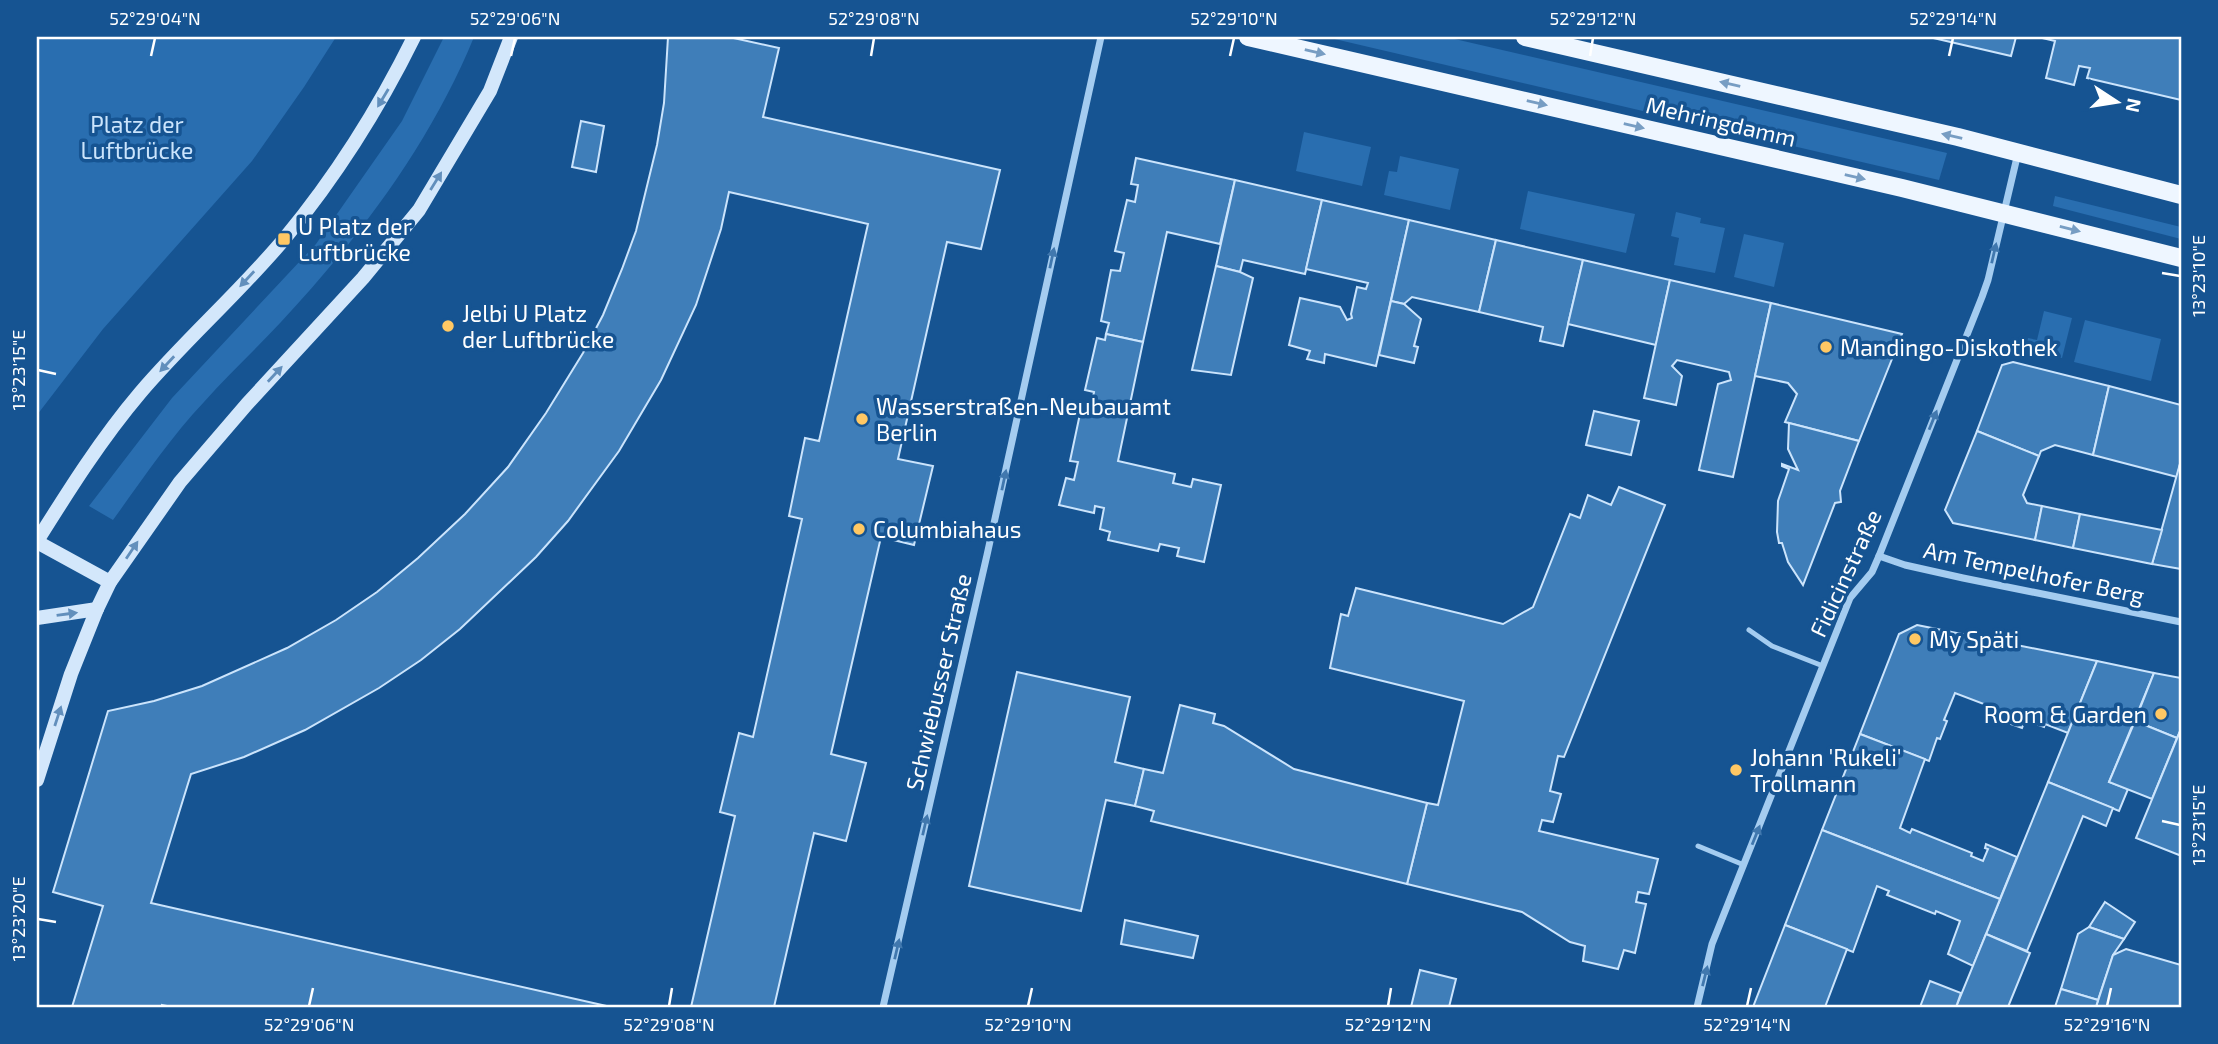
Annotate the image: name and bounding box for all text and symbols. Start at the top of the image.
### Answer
text: 52°29'04"N [109,7,201,29]
text: 52°29'06"N [470,7,560,29]
text: 52°29'08"N [828,7,920,29]
text: 52°29'10"N [1190,7,1278,29]
text: 52°29'12"N [1550,7,1636,29]
text: 52°29'14"N [1909,7,1997,29]
one-way arrow [1304,47,1326,58]
north arrow [2082,66,2152,136]
one-way arrow [1719,79,1741,90]
one-way arrow [377,88,389,107]
street label: Mehringdamm [1643,90,1799,152]
text: N [2121,97,2147,115]
one-way arrow [1526,98,1548,109]
park label: Platz der Luftbrücke [81,110,193,164]
one-way arrow [1623,120,1645,131]
one-way arrow [1941,130,1963,141]
one-way arrow [430,172,443,191]
one-way arrow [1844,172,1866,183]
place label: U Platz der Luftbrücke [298,212,412,266]
one-way arrow [2059,224,2081,235]
marker: U Platz der Luftbrücke [276,231,292,247]
text: 13°23'10"E [2187,235,2209,317]
one-way arrow [1989,242,2000,264]
one-way arrow [1047,247,1058,269]
one-way arrow [239,270,255,287]
place label: Jelbi U Platz der Luftbrücke [462,299,614,353]
marker: Jelbi U Platz der Luftbrücke [440,318,456,334]
text: 13°23'15"E [7,330,29,410]
place label: Mandingo-Diskothek [1840,333,2058,361]
marker: Mandingo-Diskothek [1818,339,1834,355]
one-way arrow [160,355,176,372]
one-way arrow [266,366,282,383]
place label: Wasserstraßen-Neubauamt Berlin [876,392,1171,446]
one-way arrow [1927,409,1938,430]
marker: Wasserstraßen-Neubauamt Berlin [854,411,870,427]
one-way arrow [998,469,1009,491]
street label: Fidicinstraße [1803,505,1887,641]
place label: Columbiahaus [873,515,1022,543]
marker: Columbiahaus [851,521,867,537]
street label: Am Tempelhofer Berg [1921,535,2147,609]
one-way arrow [125,541,138,560]
street label: Schwiebusser Straße [899,571,977,793]
one-way arrow [56,608,78,619]
place label: My Späti [1929,625,2019,653]
marker: My Späti [1907,631,1923,647]
place label: Room & Garden [1984,700,2147,728]
one-way arrow [53,705,63,726]
marker: Room & Garden [2153,706,2169,722]
place label: Johann 'Rukeli' Trollmann [1750,743,1902,797]
marker: Johann 'Rukeli' Trollmann [1728,762,1744,778]
text: 13°23'15"E [2187,785,2209,865]
one-way arrow [920,813,931,835]
one-way arrow [1751,824,1762,845]
text: 13°23'20"E [7,877,29,962]
one-way arrow [891,938,902,960]
one-way arrow [1700,964,1711,986]
text: 52°29'06"N [264,1013,354,1035]
text: 52°29'08"N [623,1013,715,1035]
text: 52°29'10"N [984,1013,1072,1035]
text: 52°29'12"N [1345,1013,1431,1035]
text: 52°29'14"N [1703,1013,1791,1035]
text: 52°29'16"N [2064,1013,2150,1035]

